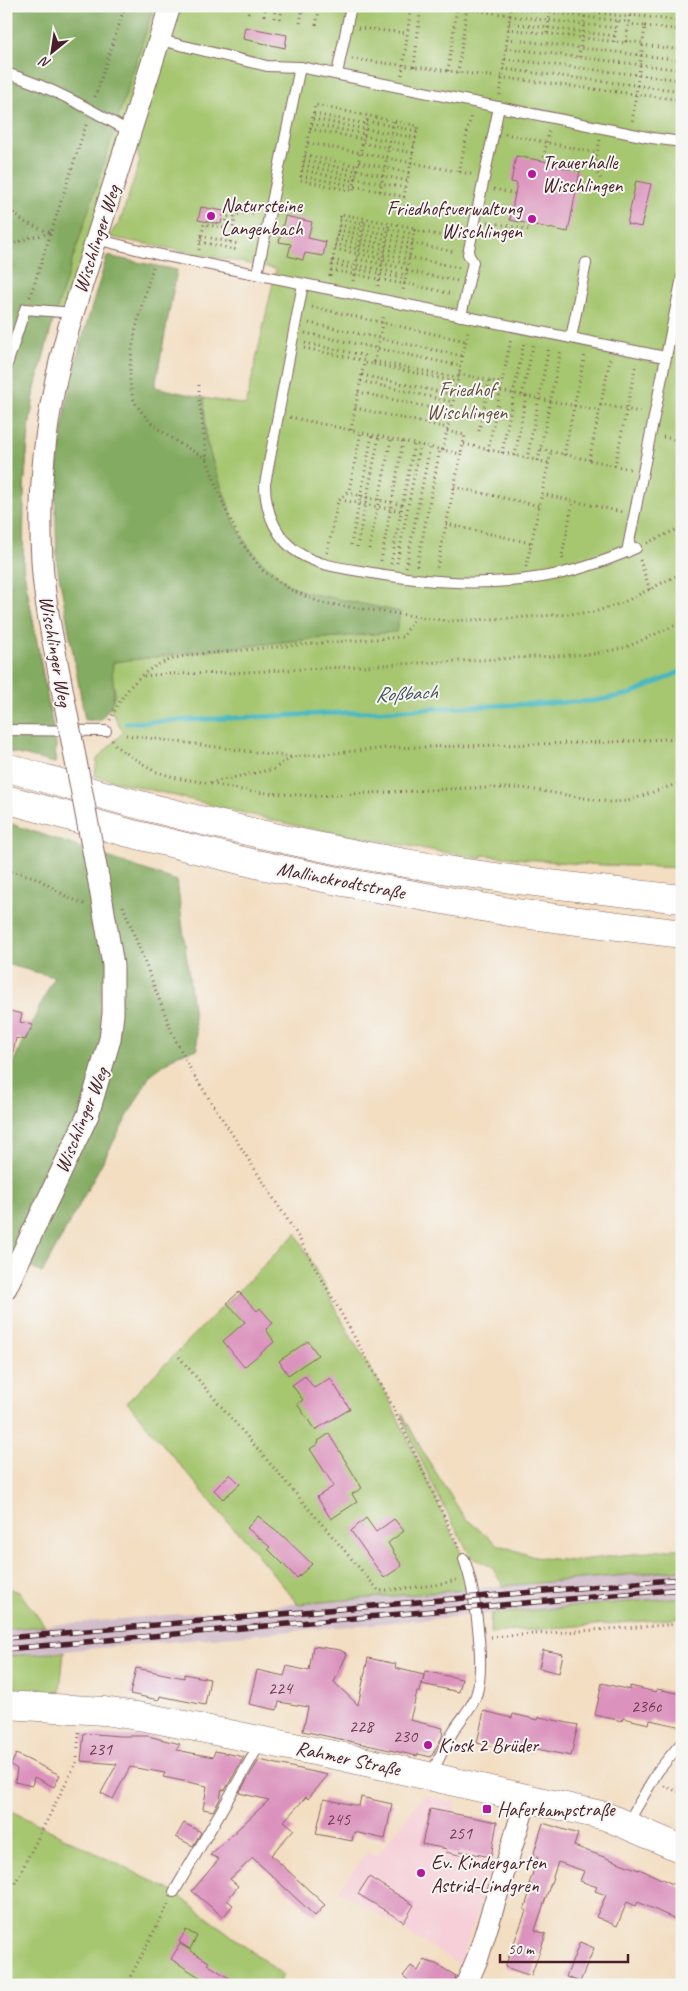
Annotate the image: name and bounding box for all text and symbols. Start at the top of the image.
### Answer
north arrow [28,28,78,78]
text: N [36,52,54,72]
place label: Trauerhalle Wischlingen [542,150,623,198]
marker: Trauerhalle Wischlingen [526,168,538,180]
street label: Wischlinger Weg [67,180,126,296]
place label: Natursteine Langenbach [221,193,304,241]
place label: Friedhofsverwaltung Wischlingen [387,196,524,244]
marker: Natursteine Langenbach [205,210,217,222]
marker: Friedhofsverwaltung Wischlingen [526,213,538,225]
park label: Friedhof Wischlingen [427,377,508,425]
street label: Wischlinger Weg [34,594,78,710]
water label: Roßbach [374,678,439,708]
street label: Mallinckrodtstraße [275,856,408,905]
street label: Wischlinger Weg [49,1062,115,1177]
house number: 224 [268,1677,294,1699]
house number: 236c [631,1695,663,1717]
house number: 228 [349,1715,375,1737]
house number: 230 [393,1725,419,1747]
place label: Kiosk 2 Brüder [438,1733,540,1758]
street label: Rahmer Straße [293,1735,404,1782]
house number: 231 [88,1738,113,1760]
marker: Kiosk 2 Brüder [422,1739,434,1751]
place label: Haferkampstraße [497,1797,616,1822]
marker: Haferkampstraße [481,1803,493,1815]
house number: 245 [326,1808,351,1830]
house number: 251 [448,1822,473,1844]
place label: Ev. Kindergarten Astrid-Lindgren [431,1850,547,1898]
marker: Ev. Kindergarten Astrid-Lindgren [415,1867,427,1879]
scale bar [500,1931,628,1963]
text: 50 m [508,1940,535,1959]

